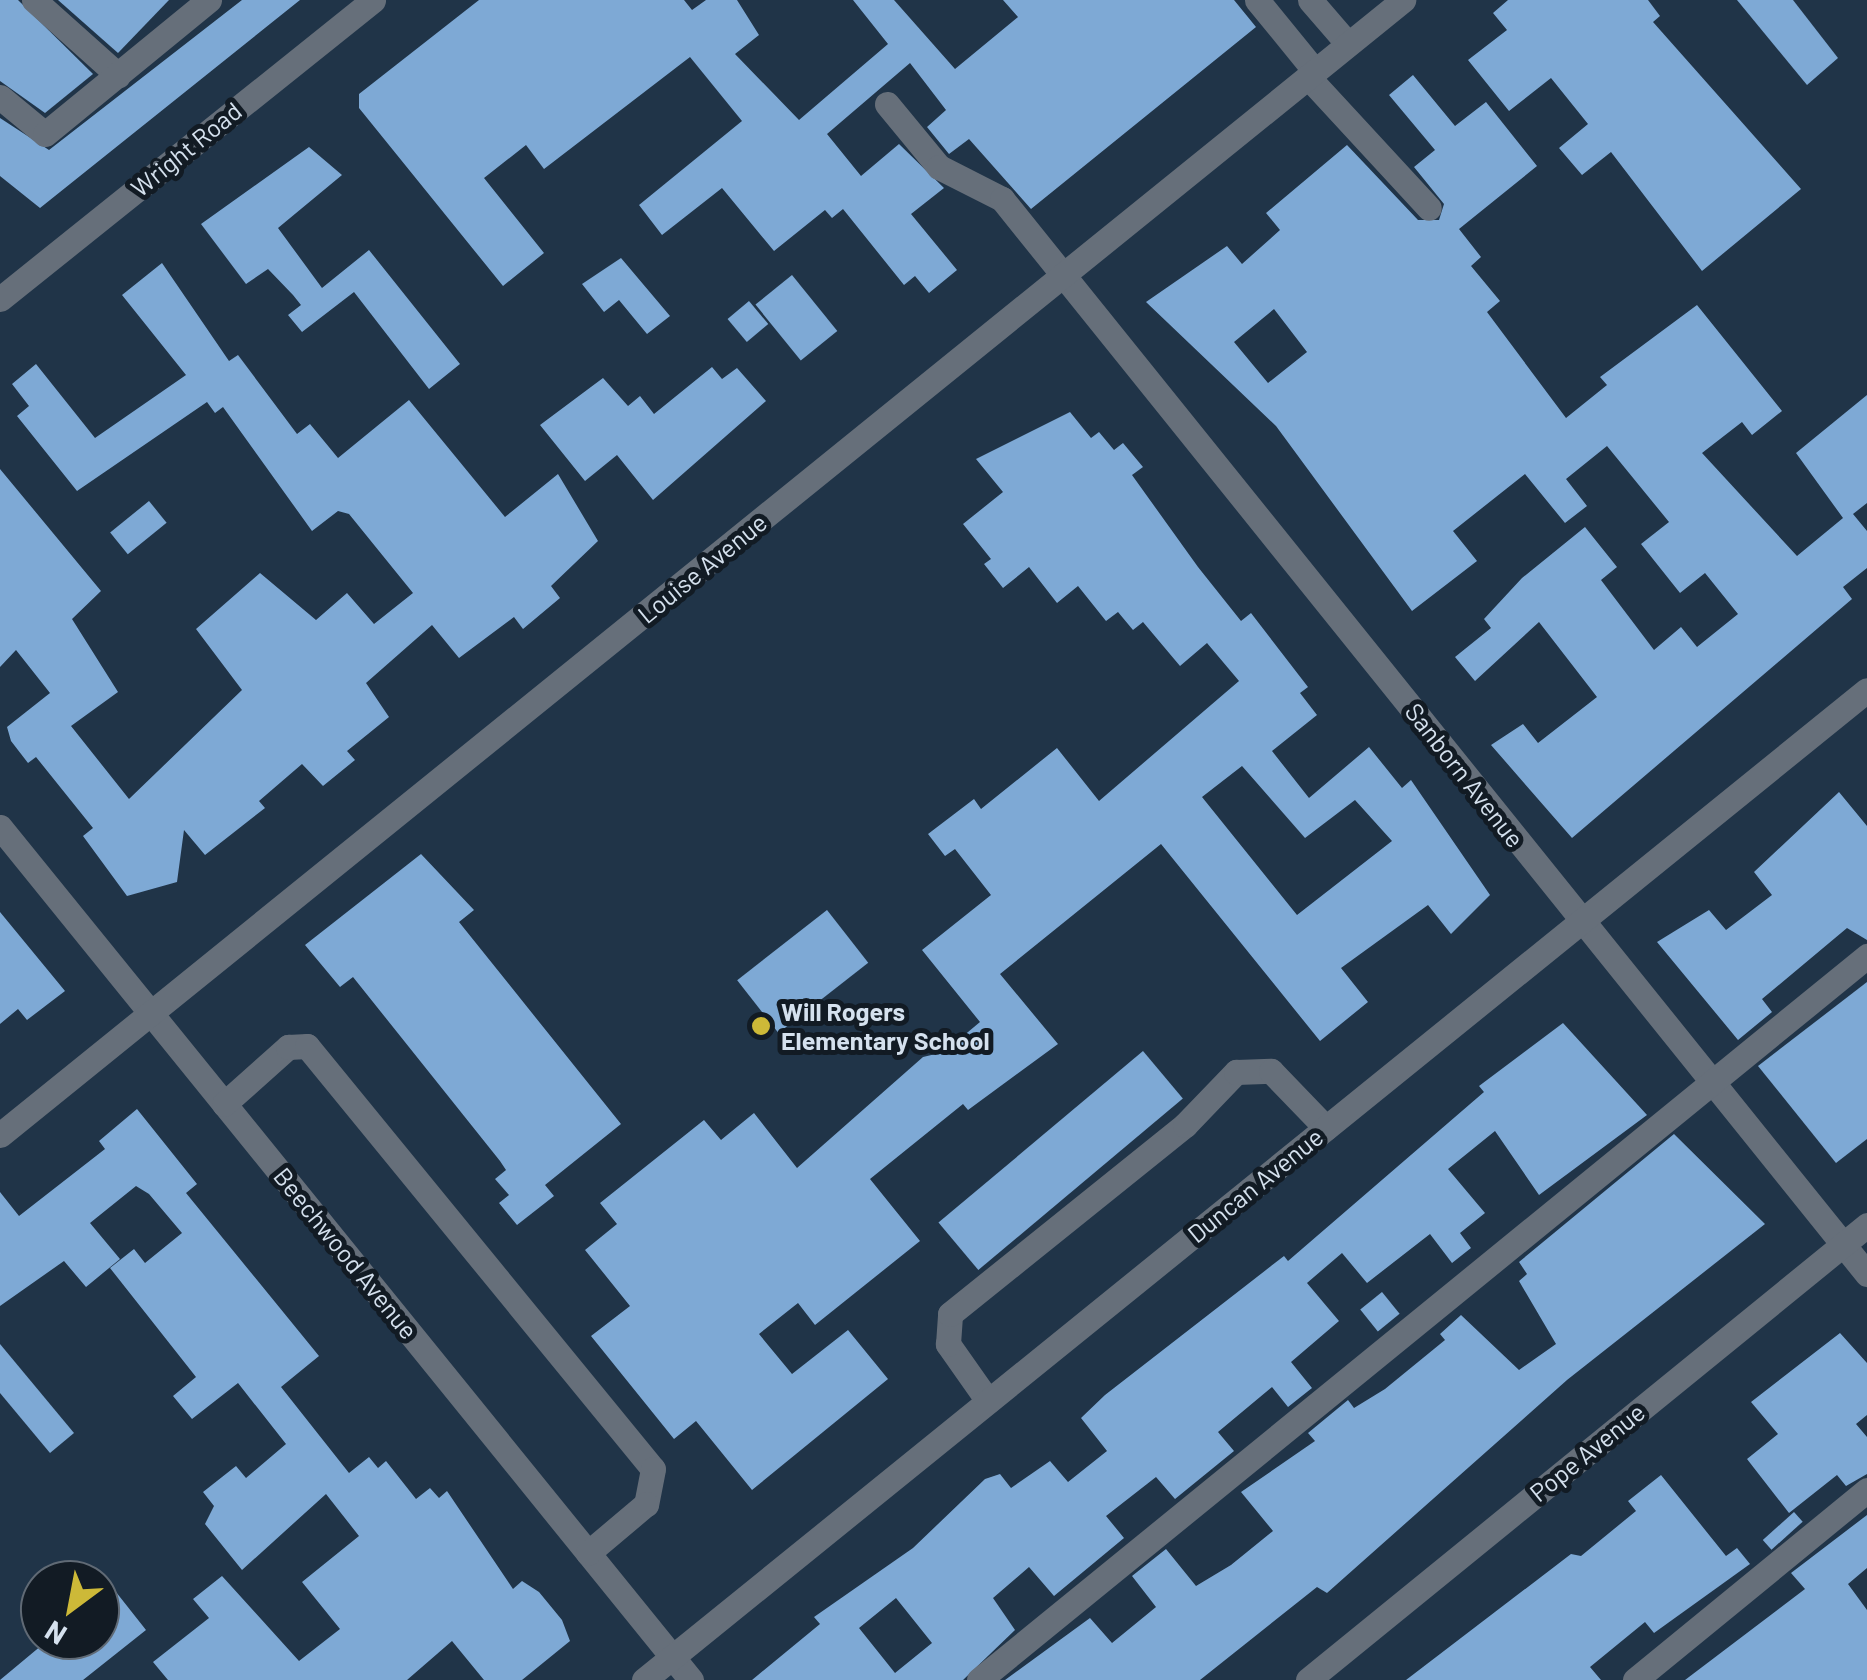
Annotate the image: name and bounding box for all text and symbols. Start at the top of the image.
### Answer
street label: Wright Road [125,95,247,203]
street label: Louise Avenue [631,507,773,629]
street label: Sanborn Avenue [1399,697,1531,853]
place label: Will Rogers Elementary School [781,997,989,1056]
marker: Will Rogers Elementary School [750,1015,772,1037]
street label: Duncan Avenue [1181,1121,1329,1249]
street label: Beechwood Avenue [268,1161,424,1345]
street label: Pope Avenue [1523,1396,1651,1508]
north arrow [20,1560,120,1660]
text: N [38,1614,72,1653]

